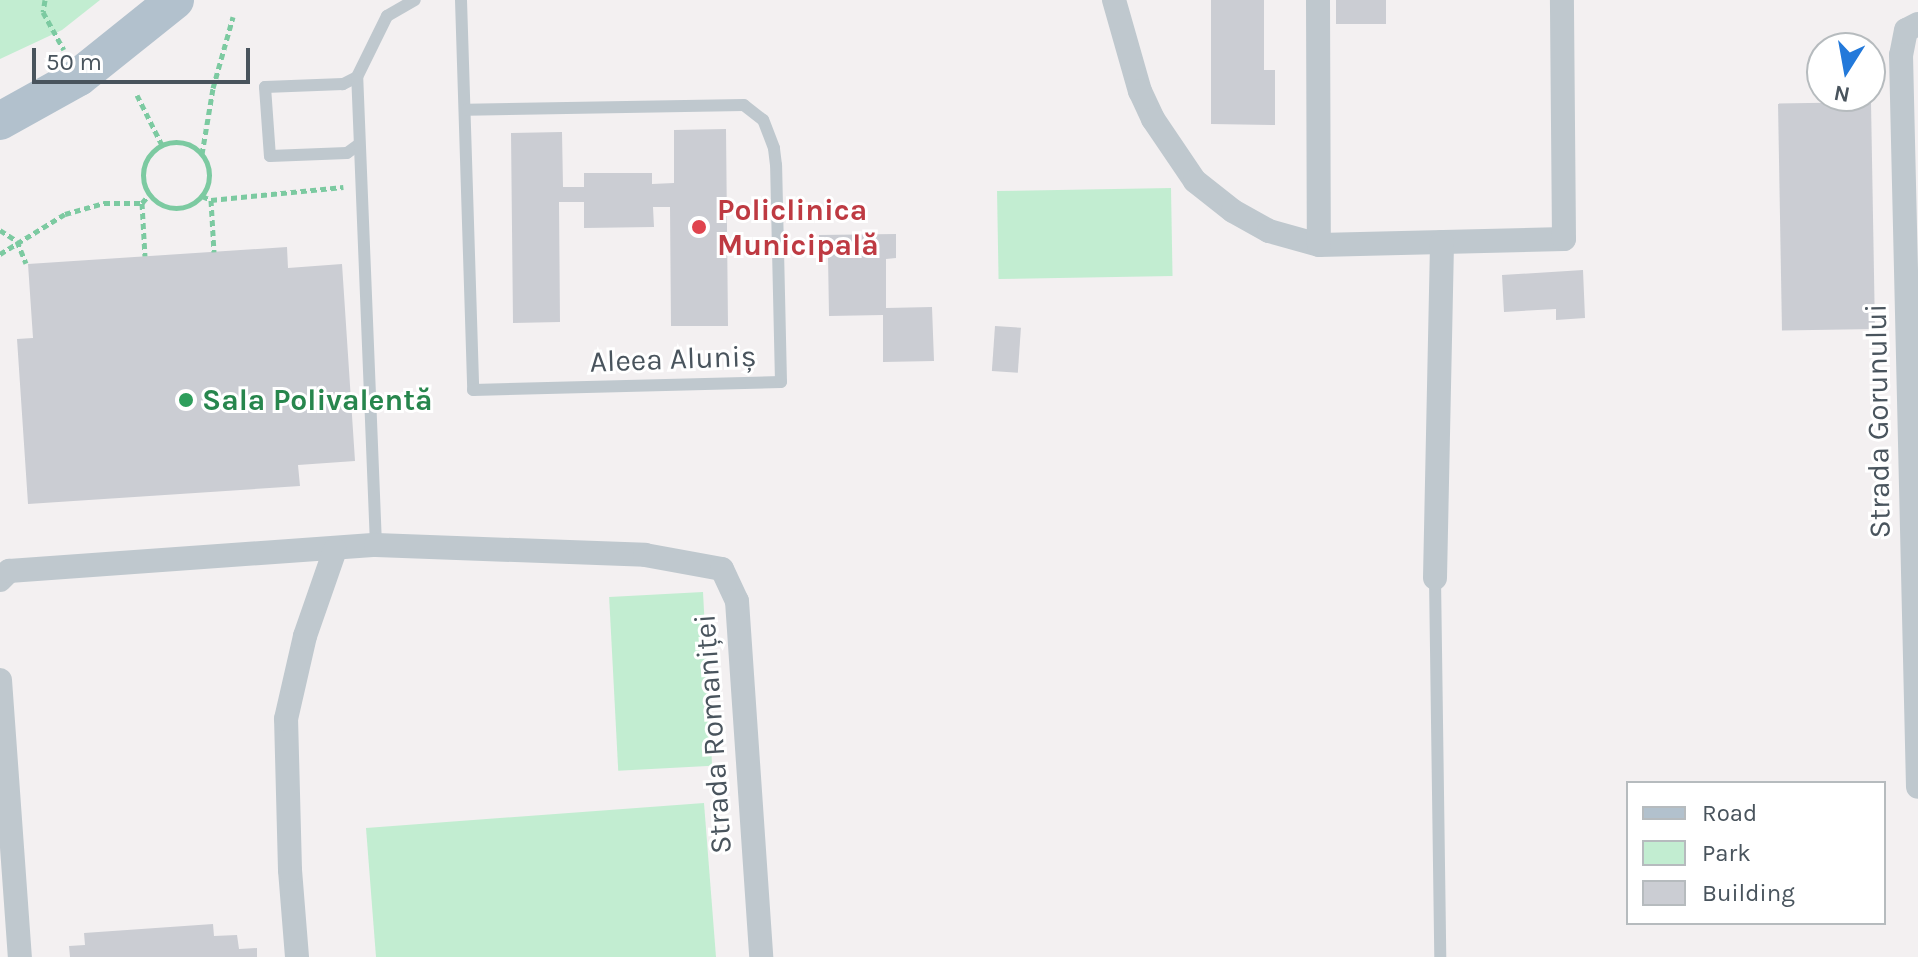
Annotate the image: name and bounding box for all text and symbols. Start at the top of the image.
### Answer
scale bar [36,32,254,82]
north arrow [1806,32,1886,112]
text: 50 m [46,48,102,76]
text: N [1832,79,1852,108]
place label: Policlinica Municipală [717,192,879,262]
marker: Policlinica Municipală [688,216,710,238]
street label: Strada Gorunului [1858,303,1898,539]
street label: Aleea Aluniș [589,338,757,380]
place label: Sala Polivalentă [202,382,433,418]
marker: Sala Polivalentă [177,391,195,409]
street label: Strada Romaniței [687,613,739,855]
legend [1626,781,1886,925]
text: Road [1702,799,1757,827]
text: Park [1702,839,1751,867]
text: Building [1702,879,1795,907]

